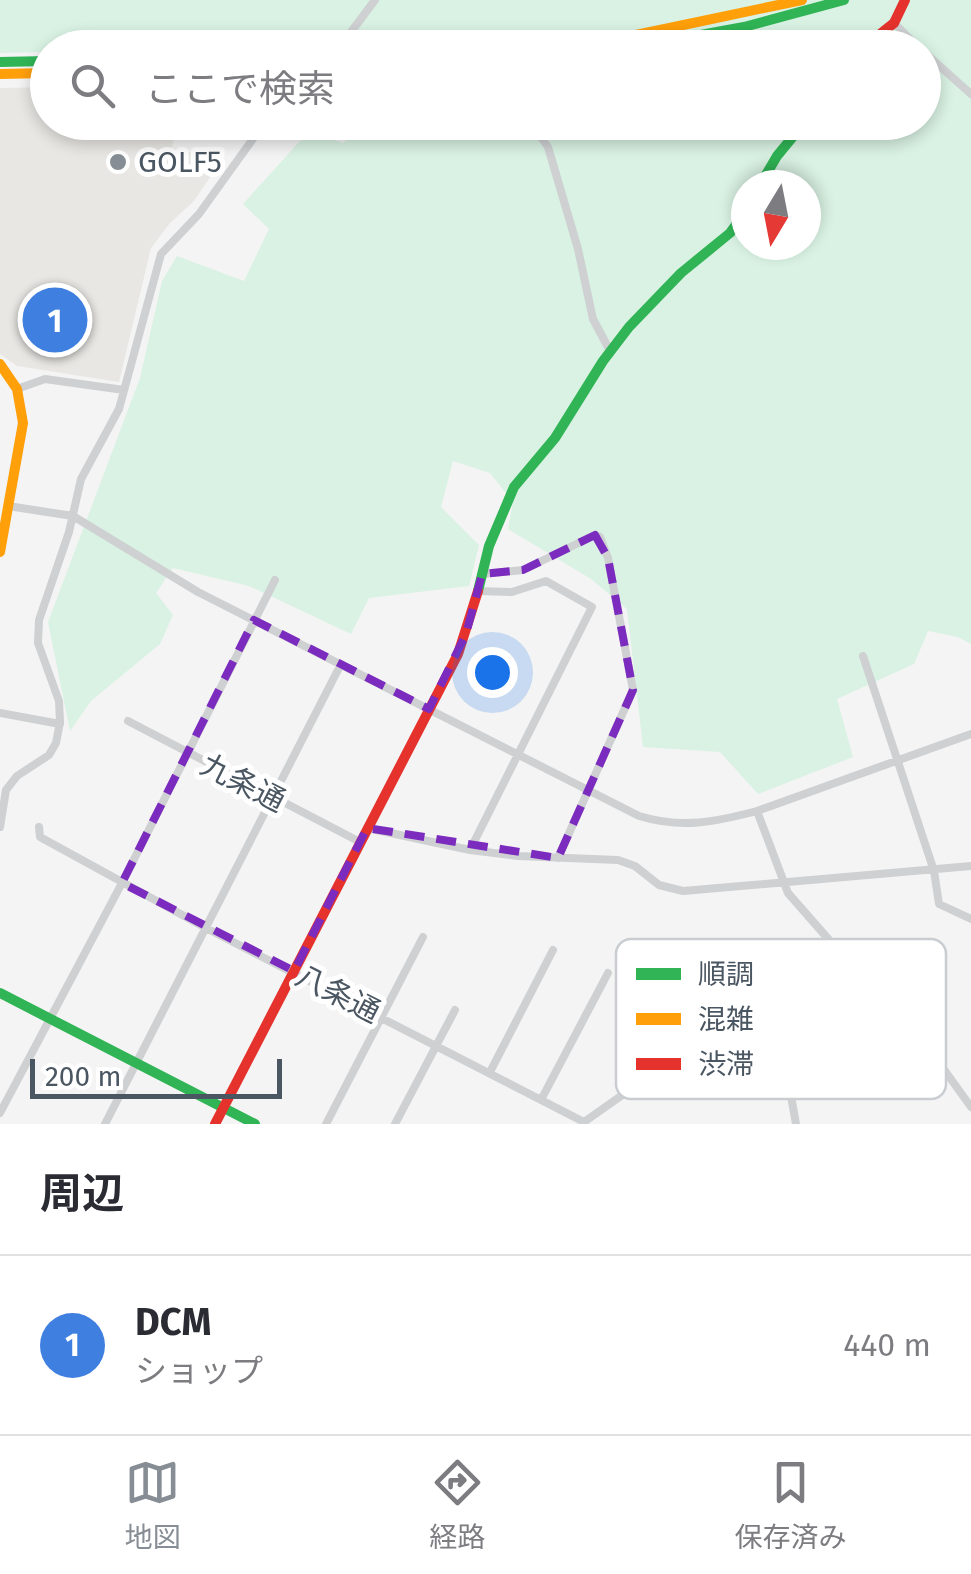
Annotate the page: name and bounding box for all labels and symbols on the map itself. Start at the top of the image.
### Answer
place label: GOLF5 [138,144,222,180]
marker: GOLF5 [107,151,129,173]
north arrow [731,170,821,260]
pin: 1 [22,282,88,358]
your location [467,647,518,698]
street label: 九条通 [195,747,291,819]
legend [616,939,946,1099]
street label: 八条通 [290,958,386,1030]
text: 順調 [698,958,754,991]
text: 混雑 [698,1003,754,1036]
text: 渋滞 [698,1048,754,1081]
scale bar [30,1054,282,1098]

